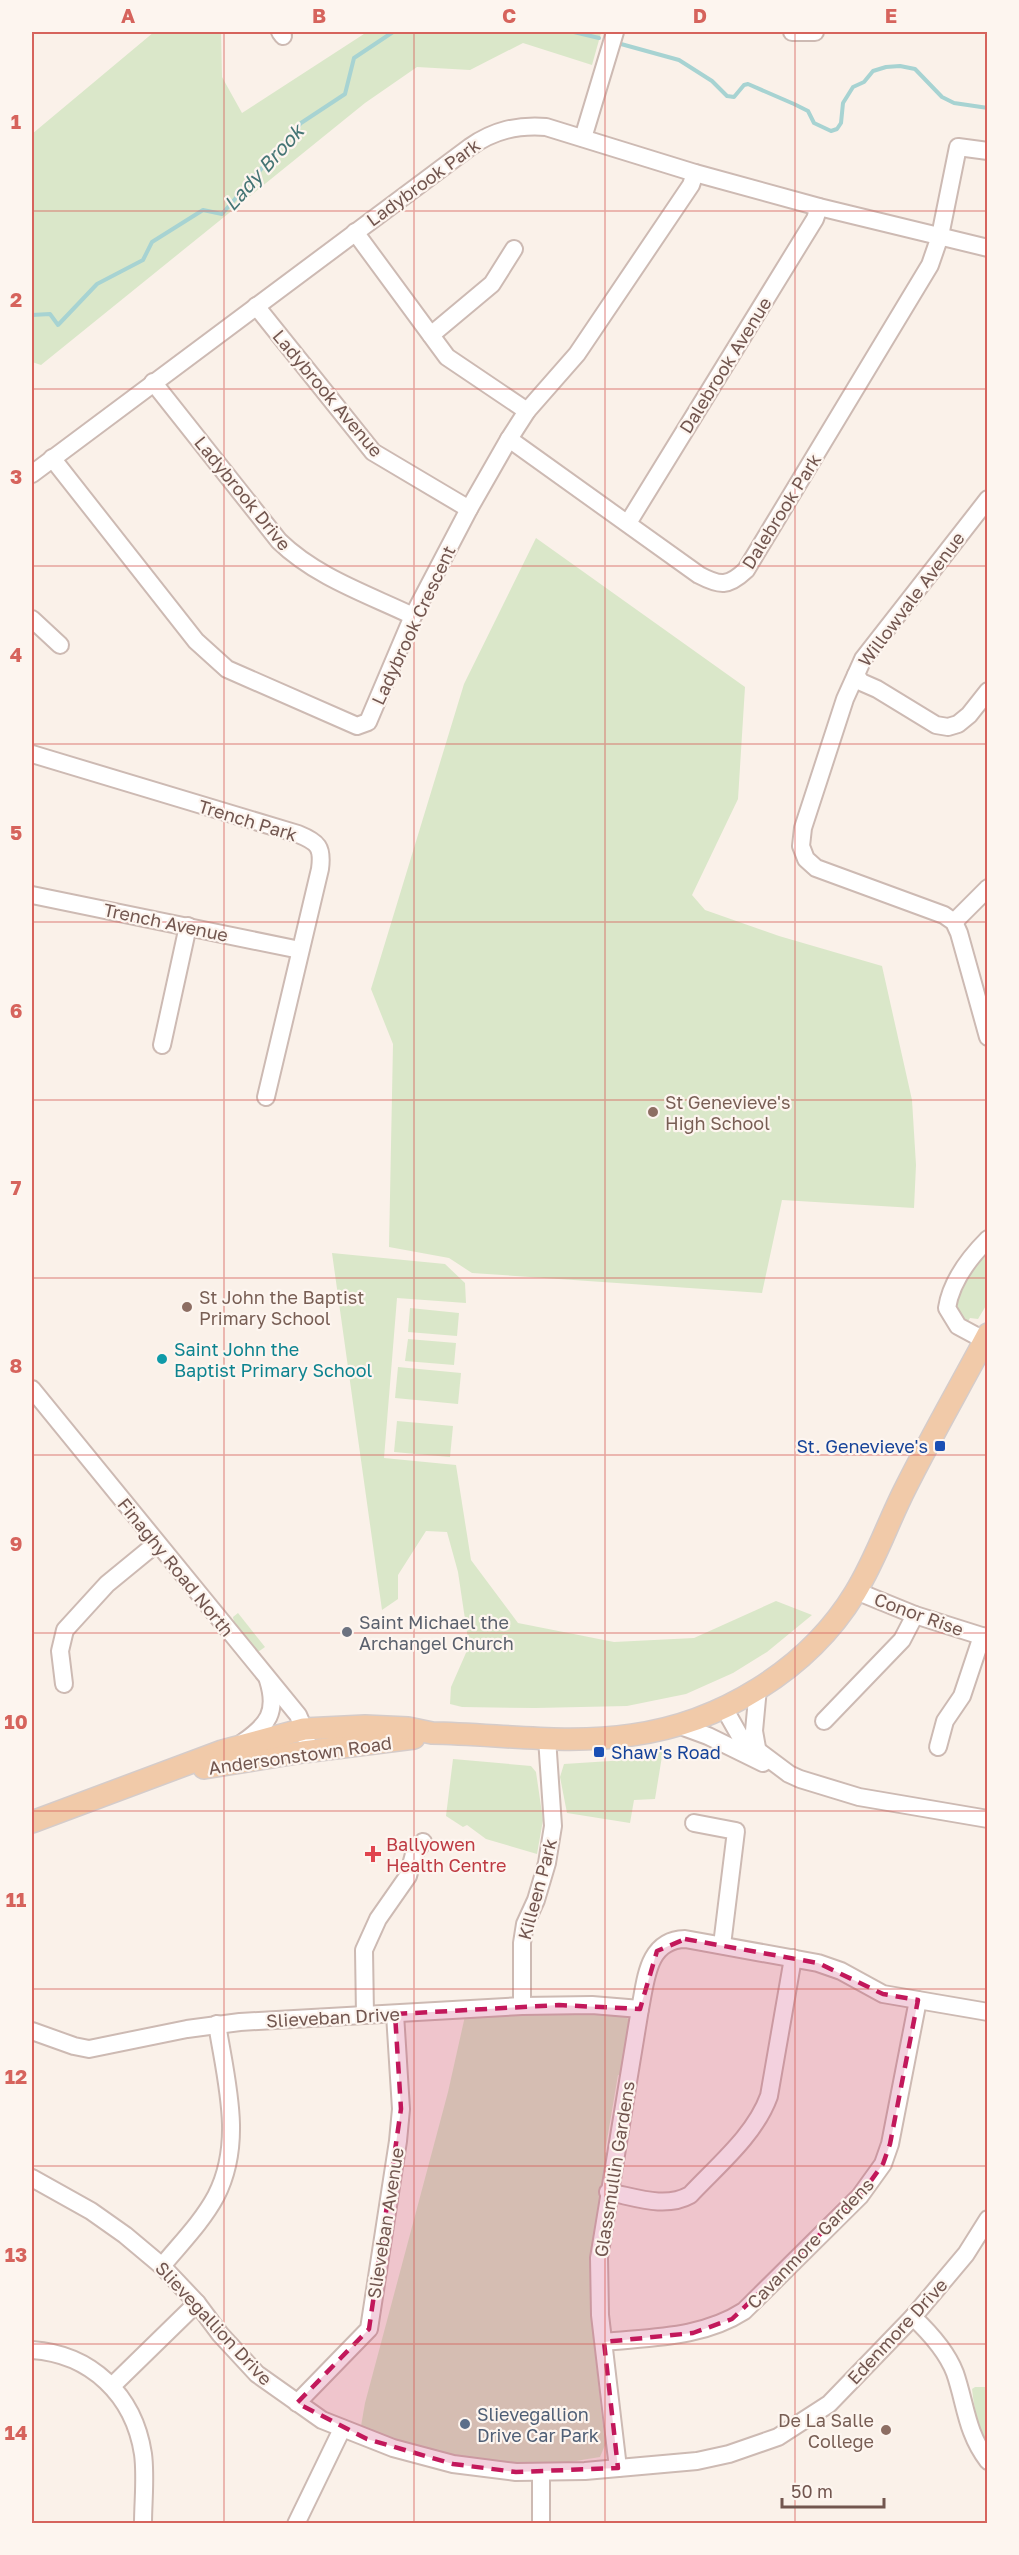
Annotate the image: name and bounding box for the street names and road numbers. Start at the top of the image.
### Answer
street label: Ladybrook Park [362,133,484,231]
street label: Dalebrook Avenue [674,293,776,437]
street label: Ladybrook Avenue [268,325,388,461]
street label: Ladybrook Drive [190,431,296,555]
street label: Dalebrook Park [737,449,825,573]
street label: Willowvale Avenue [853,527,969,671]
street label: Ladybrook Crescent [366,542,460,708]
street label: Trench Park [196,795,300,845]
street label: Trench Avenue [102,898,230,946]
street label: Finaghy Road North [113,1493,239,1641]
street label: Conor Rise [871,1588,967,1640]
street label: Andersonstown Road [207,1731,393,1779]
street label: Killeen Park [513,1836,561,1942]
street label: Slieveban Drive [266,2003,400,2031]
street label: Glassmullin Gardens [589,2079,639,2259]
street label: Slieveban Avenue [362,2146,408,2300]
street label: Cavanmore Gardens [742,2173,878,2313]
street label: Slievegallion Drive [151,2257,277,2389]
street label: Edenmore Drive [842,2274,952,2388]

